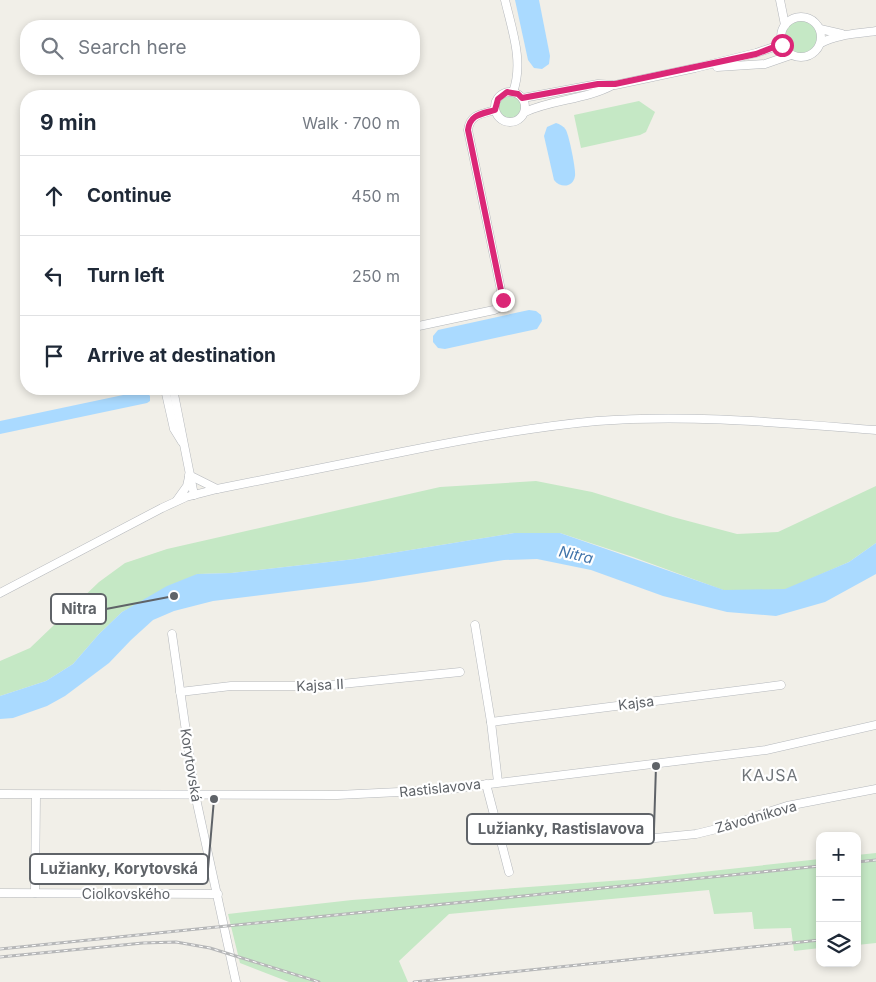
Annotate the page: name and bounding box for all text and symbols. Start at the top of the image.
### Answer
search box [20,20,420,75]
icon: search [38,34,66,62]
route start [771,34,794,57]
text: Search here [78,36,187,59]
text: 9 min [40,110,97,135]
text: Walk · 700 m [302,113,400,133]
icon: ahead [40,182,68,210]
text: Continue [87,184,172,207]
text: 450 m [351,186,400,206]
icon: left [40,262,68,290]
text: Turn left [87,264,165,287]
text: 250 m [352,266,400,286]
route end [492,289,515,312]
icon: arrive [40,342,68,370]
text: Arrive at destination [87,344,276,367]
water label: Nitra [557,541,595,568]
callout: Nitra [51,594,106,624]
text: Nitra [61,599,97,618]
street label: Kajsa II [296,675,344,694]
street label: Kajsa [617,692,655,713]
street label: Korytovská [177,727,206,803]
district label: KAJSA [741,765,799,785]
street label: Rastislavova [398,775,482,800]
street label: Závodníkova [713,797,799,836]
callout: Lužianky, Rastislavova [467,814,654,844]
text: Lužianky, Rastislavova [478,819,644,838]
map controls [816,832,861,967]
button: + [816,832,861,877]
callout: Lužianky, Korytovská [30,854,208,884]
text: Lužianky, Korytovská [40,859,198,878]
button: − [816,877,861,922]
street label: Ciolkovského [82,885,170,902]
button: layers [816,922,861,967]

